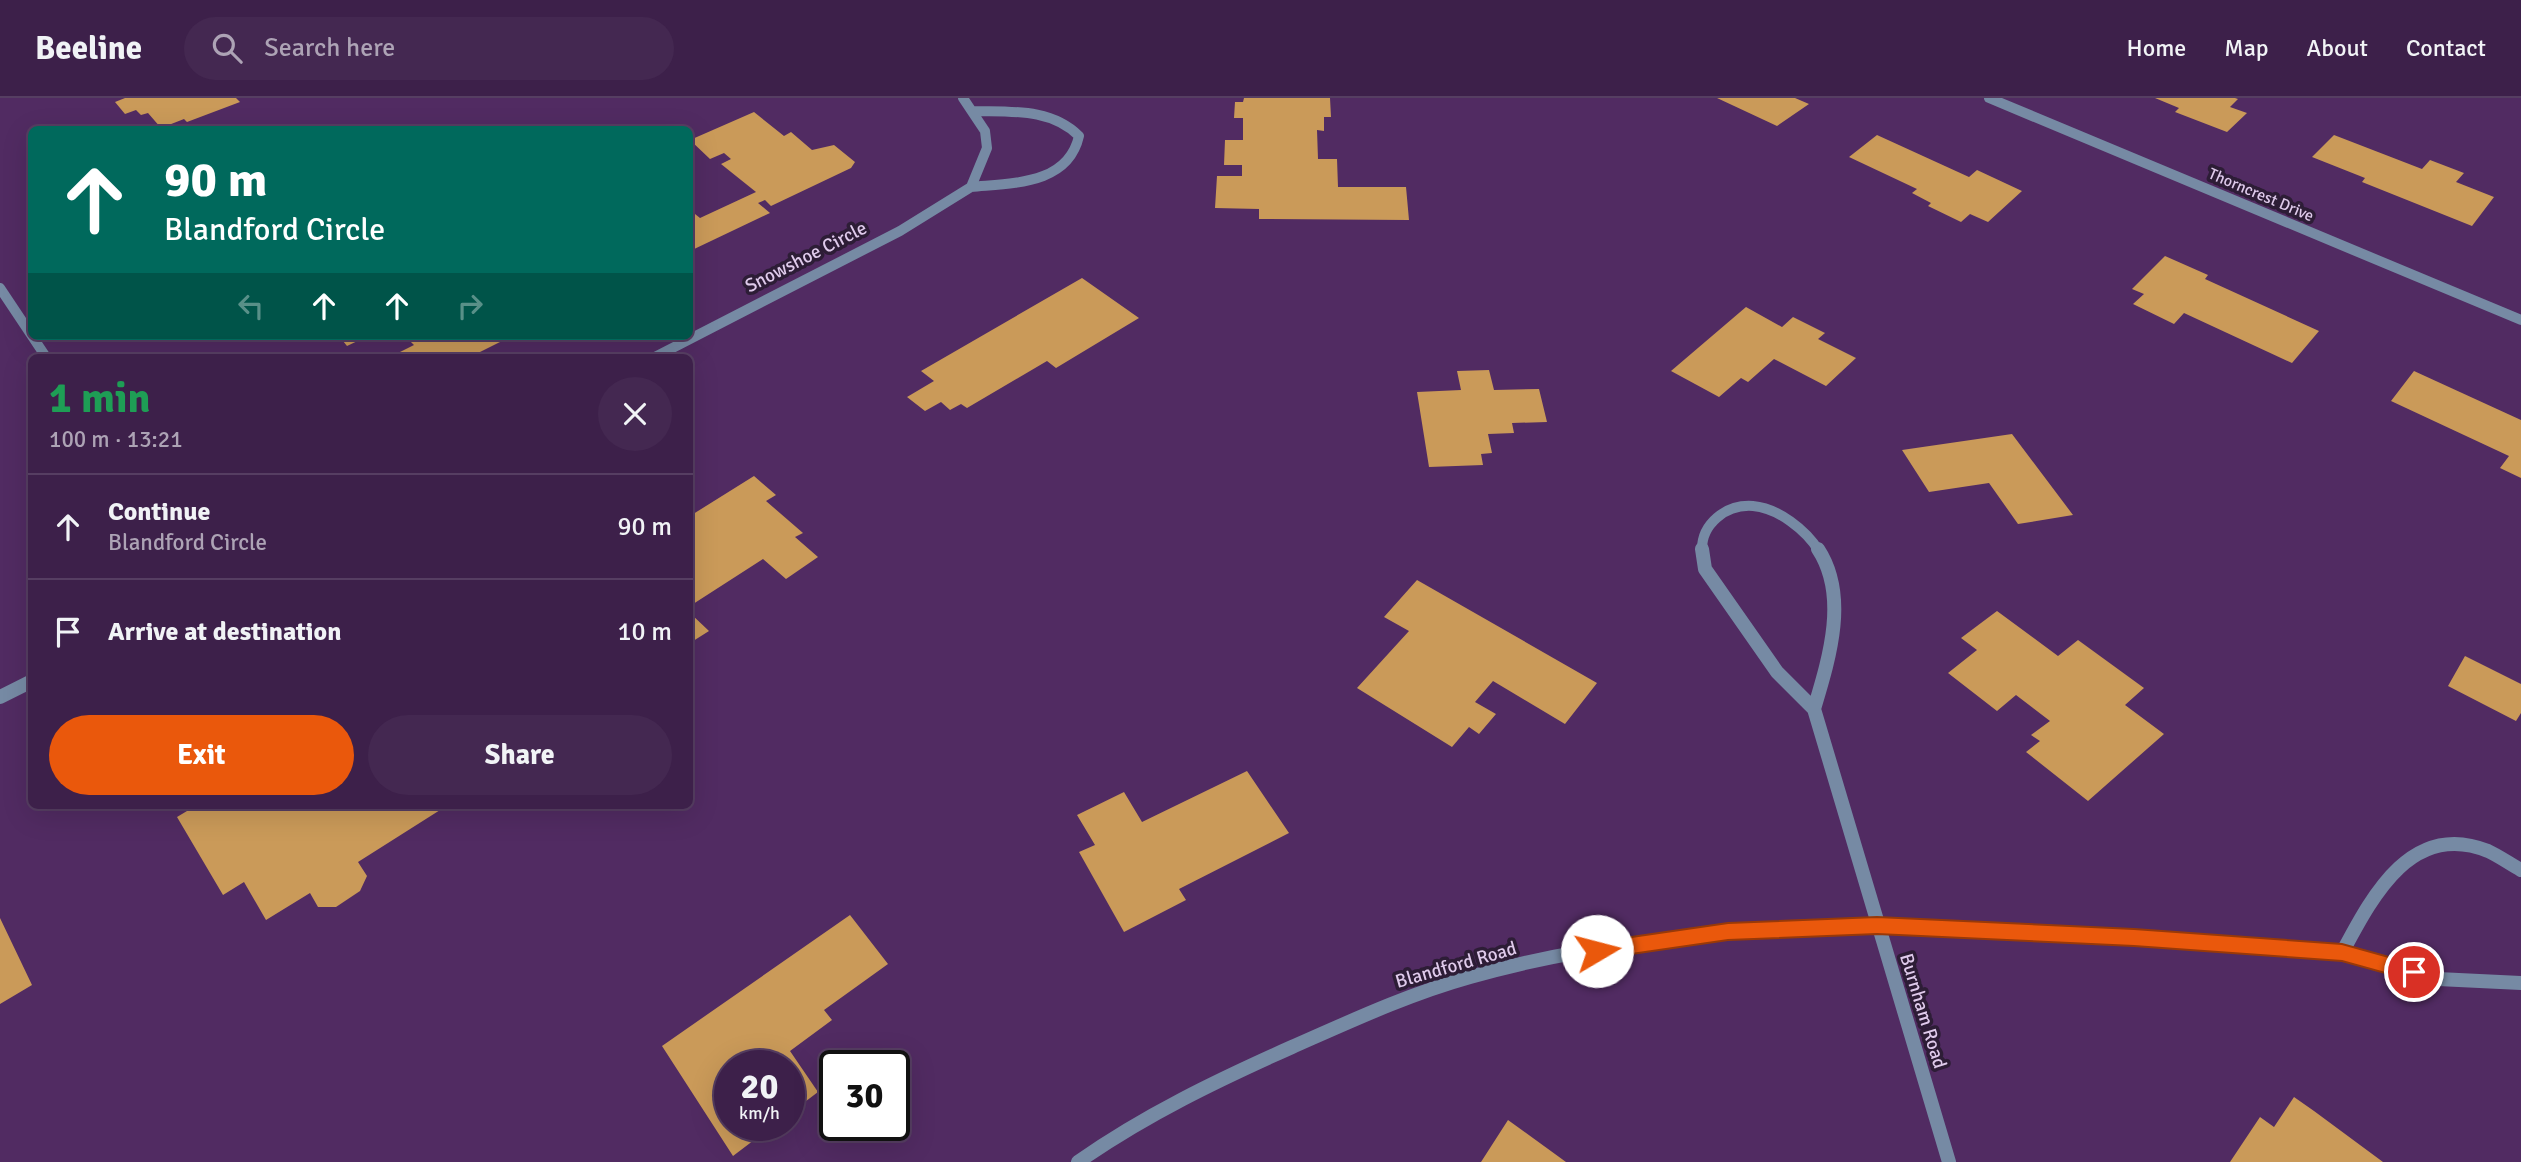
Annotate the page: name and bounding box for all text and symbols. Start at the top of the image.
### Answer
search box [184,17,674,80]
text: Beeline [35,28,142,69]
icon: search [208,29,246,67]
text: Search here [264,32,395,64]
text: Home [2126,33,2186,63]
text: Map [2224,33,2269,63]
text: About [2307,33,2368,63]
text: Contact [2406,33,2486,63]
text: 90 m [164,150,267,210]
icon: ahead [49,154,140,245]
street label: Thorncrest Drive [2205,164,2317,226]
text: Blandford Circle [164,210,385,249]
street label: Snowshoe Circle [741,216,871,298]
icon: left [232,287,270,325]
icon: ahead [305,287,343,325]
icon: ahead [378,287,416,325]
icon: right [451,287,489,325]
text: 1 min [49,373,150,424]
button: close [598,377,672,451]
text: 100 m · 13:21 [49,425,183,454]
text: Continue [108,496,210,528]
icon: ahead [49,508,87,546]
text: 90 m [617,511,672,543]
text: Blandford Circle [108,528,267,557]
icon: arrive [49,613,87,651]
text: Arrive at destination [108,616,341,648]
text: 10 m [617,616,672,648]
button: Exit [49,715,354,795]
button: Share [368,715,672,795]
position arrow [1560,914,1634,988]
street label: Blandford Road [1393,936,1519,994]
pin [2384,942,2444,1002]
street label: Burnham Road [1894,950,1952,1072]
icon: arrive [2395,953,2433,991]
speed limit sign: 30 [819,1050,910,1141]
text: 20 [741,1065,778,1108]
text: km/h [739,1102,780,1124]

